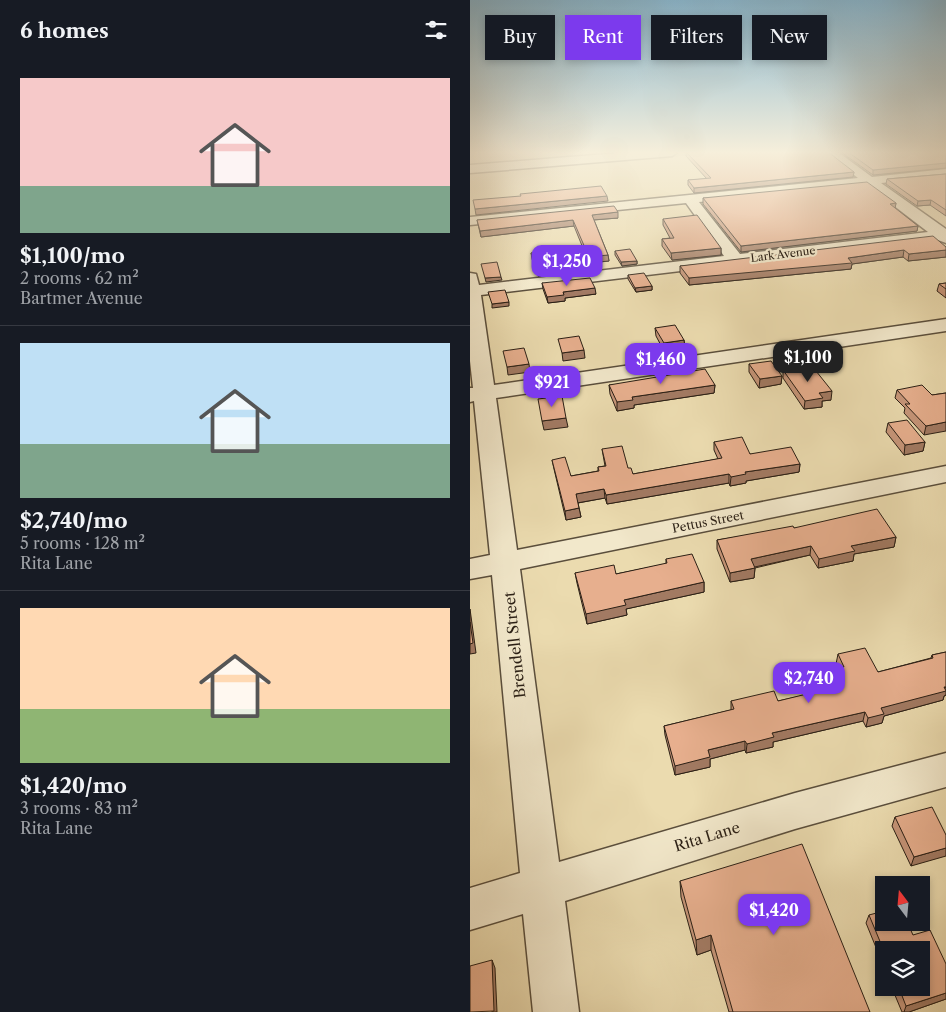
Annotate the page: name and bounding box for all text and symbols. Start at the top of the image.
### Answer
chip: Buy [485,15,555,60]
chip: Rent [565,15,641,60]
chip: Filters [651,15,742,60]
chip: New [752,15,827,60]
icon: filters [422,16,450,44]
text: 6 homes [20,18,109,43]
icon: home [190,110,280,200]
text: $1,100/mo [20,243,125,268]
street label: Lark Avenue [750,243,816,265]
pin: $1,250 [526,244,608,287]
text: $1,250 [542,251,592,271]
text: 2 rooms · 62 m² [20,268,139,288]
text: Bartmer Avenue [20,288,143,308]
pin: $1,100 [767,340,849,383]
pin: $1,460 [620,342,702,385]
text: $1,100 [784,347,832,367]
text: $1,460 [636,349,686,369]
pin: $921 [522,366,582,408]
text: $921 [534,372,570,392]
icon: home [190,376,280,466]
street label: Pettus Street [671,507,746,536]
text: $2,740/mo [20,508,128,533]
text: 5 rooms · 128 m² [20,533,145,553]
text: Rita Lane [20,553,93,573]
street label: Brendell Street [499,590,530,699]
icon: home [190,641,280,731]
pin: $2,740 [768,662,850,704]
text: $2,740 [784,668,834,688]
text: $1,420/mo [20,773,127,798]
text: 3 rooms · 83 m² [20,798,138,818]
street label: Rita Lane [672,817,742,856]
text: Rita Lane [20,818,93,838]
north arrow [875,876,930,931]
map controls [875,876,930,996]
pin: $1,420 [733,894,815,936]
text: $1,420 [749,900,799,920]
button: layers [875,941,930,996]

